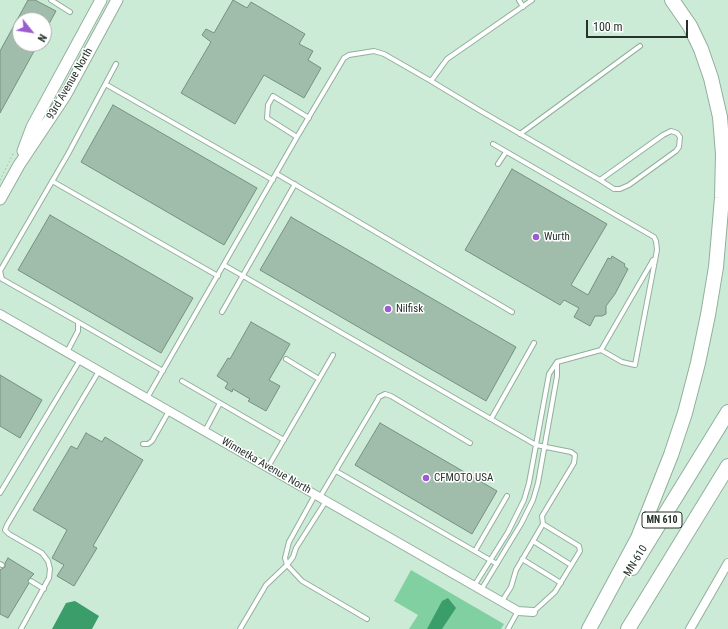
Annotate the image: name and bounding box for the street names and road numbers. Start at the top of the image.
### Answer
street label: 93rd Avenue North [44,46,96,122]
street label: Winnetka Avenue North [219,435,313,497]
road number: MN 610 [642,512,682,528]
street label: MN-610 [621,543,651,579]

